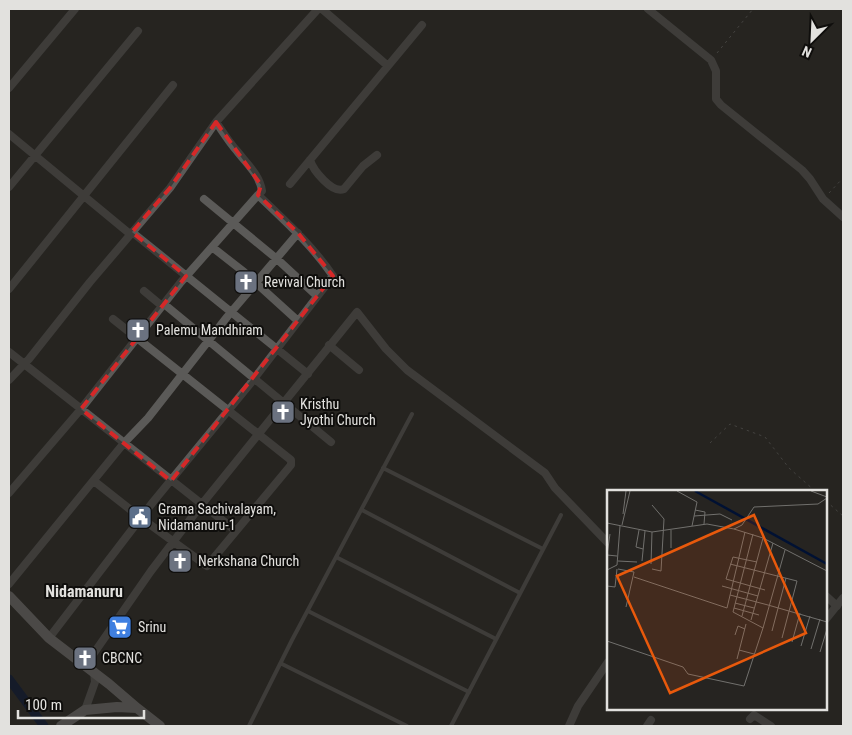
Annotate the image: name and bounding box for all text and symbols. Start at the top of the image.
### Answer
north arrow [787,15,837,65]
text: N [800,43,814,61]
church icon: Revival Church [233,269,259,295]
place label: Revival Church [264,274,345,290]
church icon: Palemu Mandhiram [125,317,151,343]
place label: Palemu Mandhiram [156,322,263,338]
place label: Kristhu Jyothi Church [300,396,376,428]
church icon: Kristhu Jyothi Church [270,399,296,425]
inset map [607,490,827,710]
place label: Grama Sachivalayam, Nidamanuru-1 [158,501,276,533]
public building icon: Grama Sachivalayam, Nidamanuru-1 [127,504,153,530]
church icon: Nerkshana Church [167,548,193,574]
place label: Nerkshana Church [198,553,299,569]
district label: Nidamanuru [45,582,123,601]
supermarket icon: Srinu [107,614,133,640]
place label: Srinu [138,619,166,635]
church icon: CBCNC [72,645,98,671]
place label: CBCNC [102,650,142,666]
scale bar [18,688,144,720]
text: 100 m [25,696,62,714]

